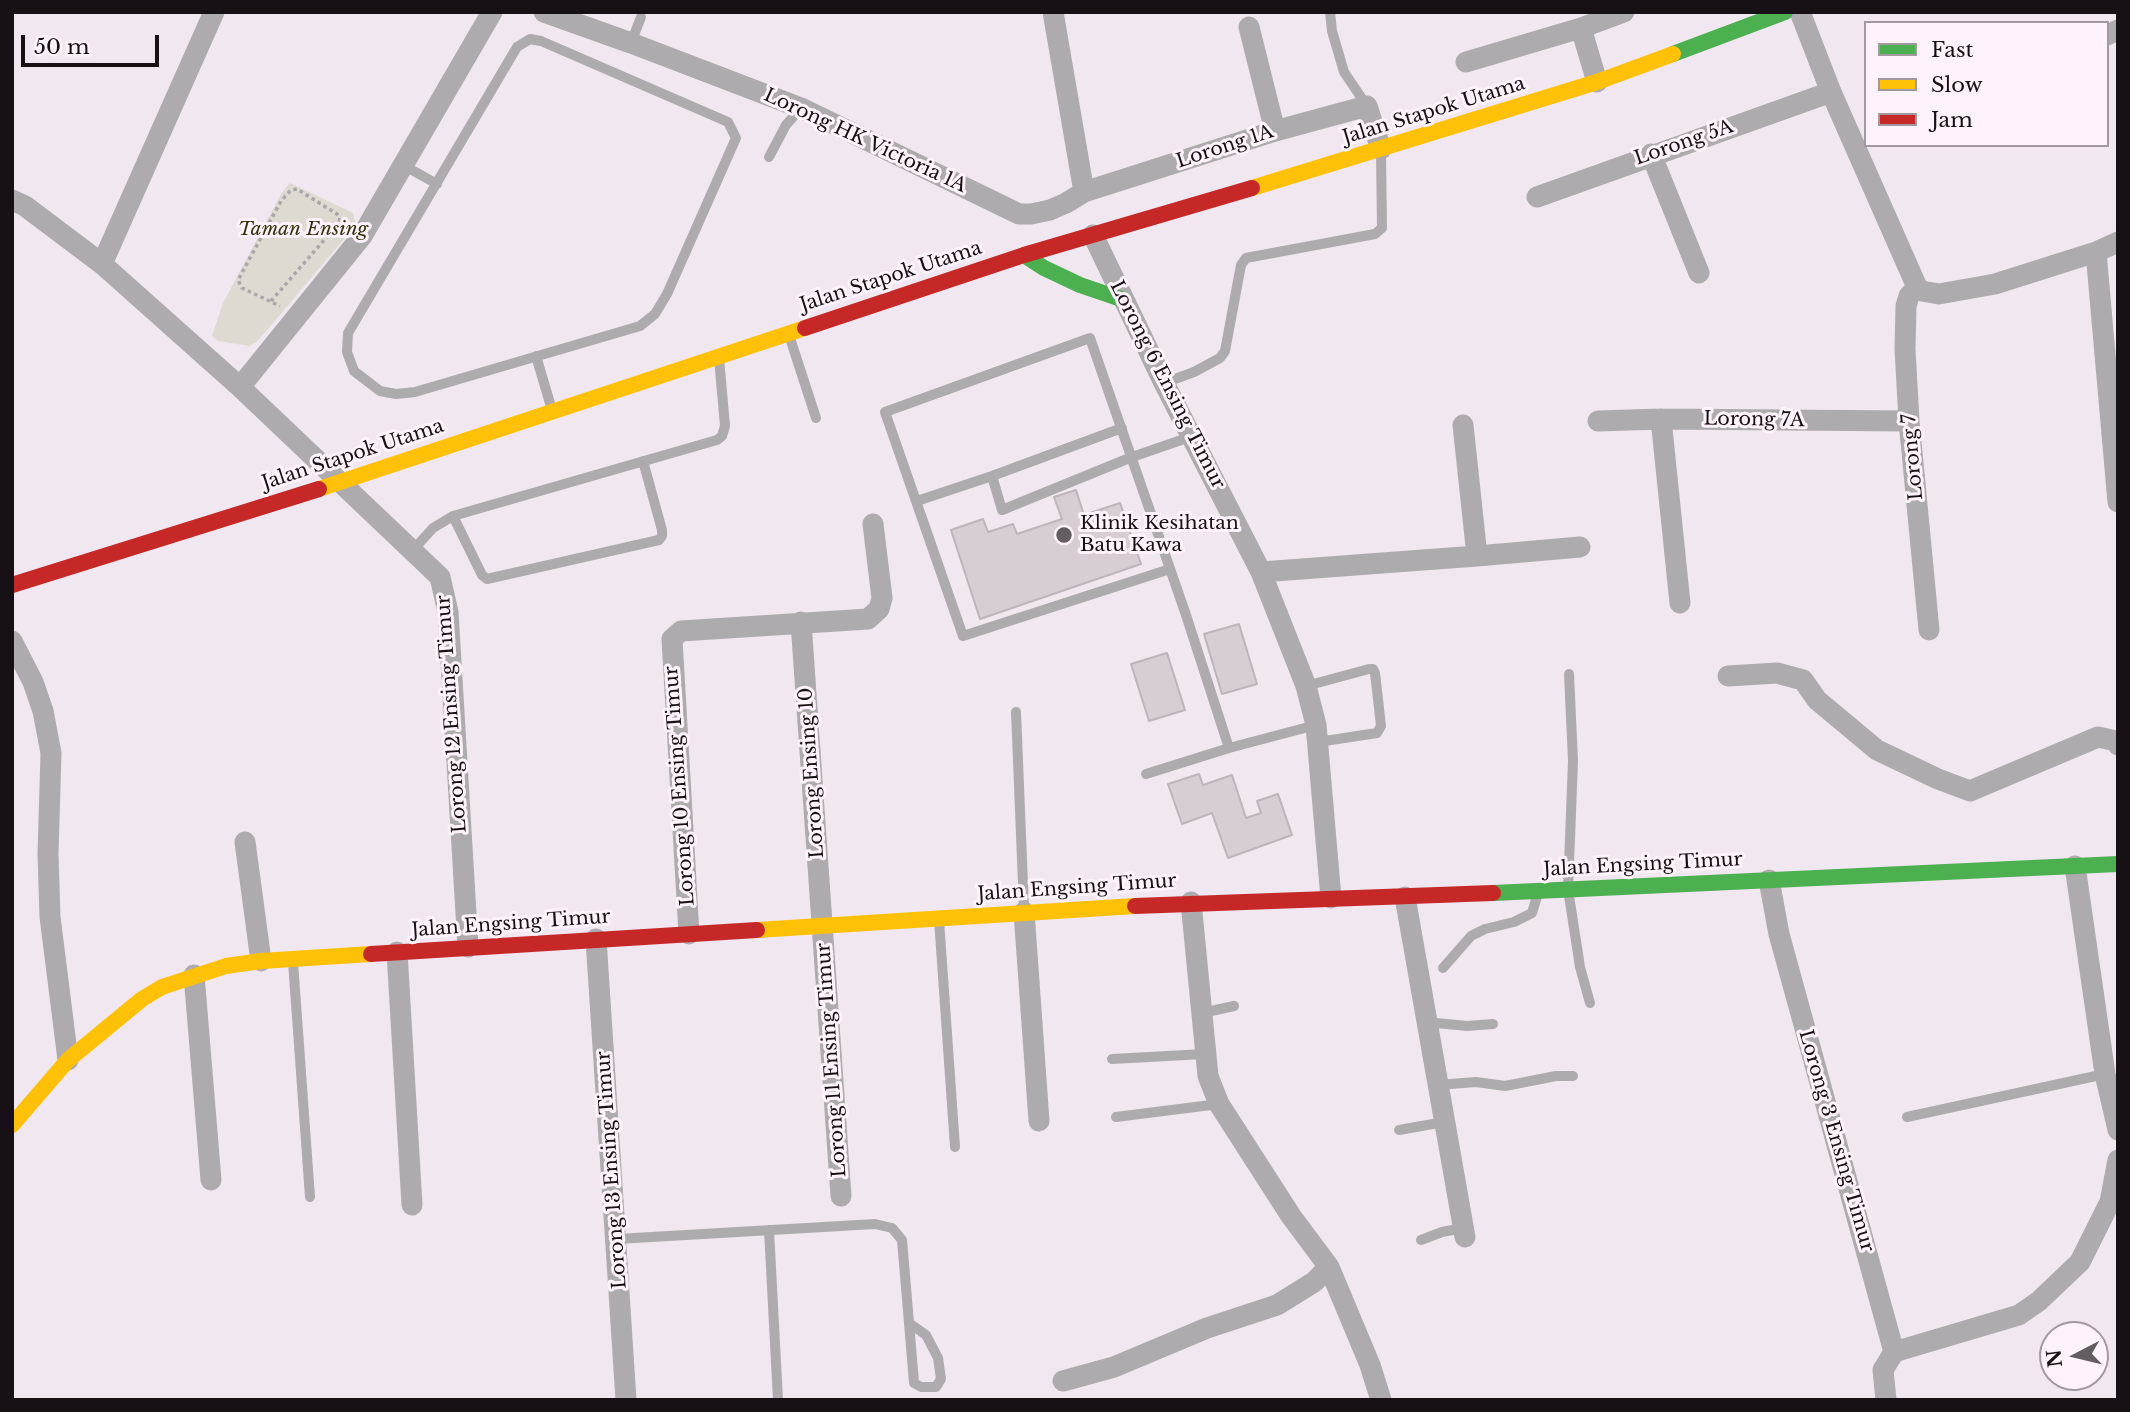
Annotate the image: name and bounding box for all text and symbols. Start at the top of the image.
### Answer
scale bar [24,21,163,65]
legend [1864,21,2109,147]
text: 50 m [34,34,89,60]
text: Fast [1931,37,1973,63]
street label: Jalan Stapok Utama [1340,72,1528,150]
text: Slow [1931,72,1983,98]
street label: Lorong HK Victoria 1A [760,84,970,198]
text: Jam [1931,107,1973,133]
street label: Lorong 5A [1632,115,1736,171]
street label: Lorong 1A [1174,121,1276,173]
park label: Taman Ensing [238,219,368,241]
street label: Jalan Stapok Utama [797,237,985,317]
street label: Lorong 6 Ensing Timur [1105,277,1229,493]
street label: Lorong 7A [1703,408,1805,432]
street label: Lorong 7 [1898,413,1928,501]
street label: Jalan Stapok Utama [259,415,447,495]
place label: Klinik Kesihatan Batu Kawa [1080,513,1239,557]
marker: Klinik Kesihatan Batu Kawa [1054,525,1074,545]
street label: Lorong 12 Ensing Timur [432,594,472,834]
street label: Lorong 10 Ensing Timur [660,665,700,907]
street label: Lorong Ensing 10 [795,687,829,859]
street label: Jalan Engsing Timur [1543,848,1743,882]
street label: Jalan Engsing Timur [977,870,1177,906]
street label: Jalan Engsing Timur [411,906,611,942]
street label: Lorong 11 Ensing Timur [812,942,852,1178]
street label: Lorong 3 Ensing Timur [1793,1027,1879,1255]
street label: Lorong 13 Ensing Timur [592,1050,632,1290]
north arrow [2039,1321,2109,1391]
text: N [2042,1348,2067,1369]

